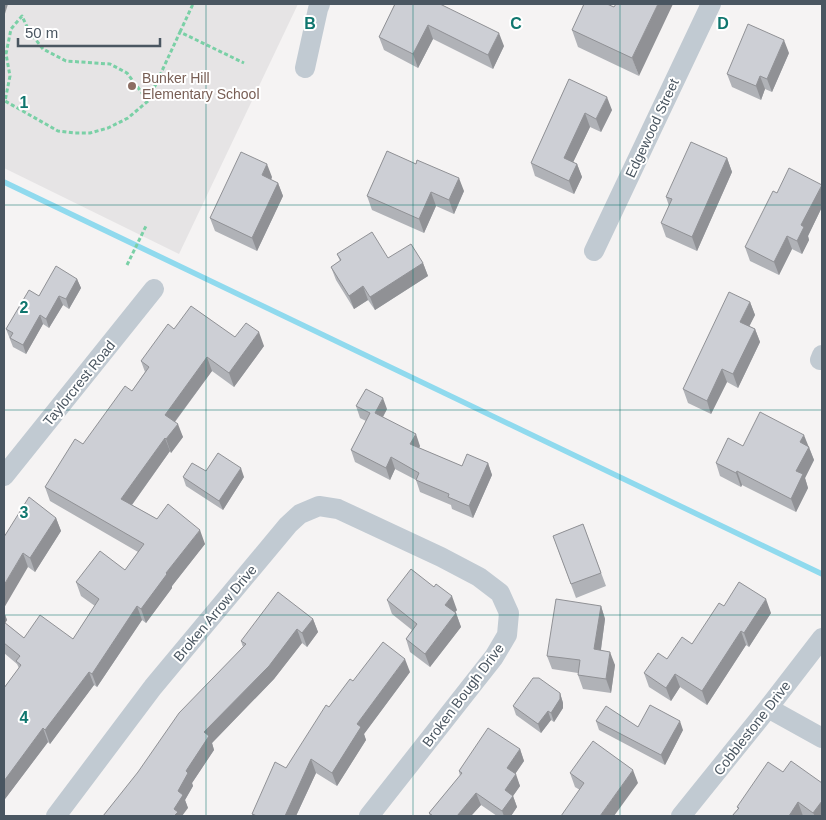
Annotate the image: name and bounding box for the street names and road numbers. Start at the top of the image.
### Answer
street label: Edgewood Street [622,76,682,180]
street label: Taylorcrest Road [40,337,118,429]
street label: Broken Arrow Drive [170,562,260,664]
street label: Broken Bough Drive [419,640,507,750]
street label: Cobblestone Drive [710,678,794,778]

